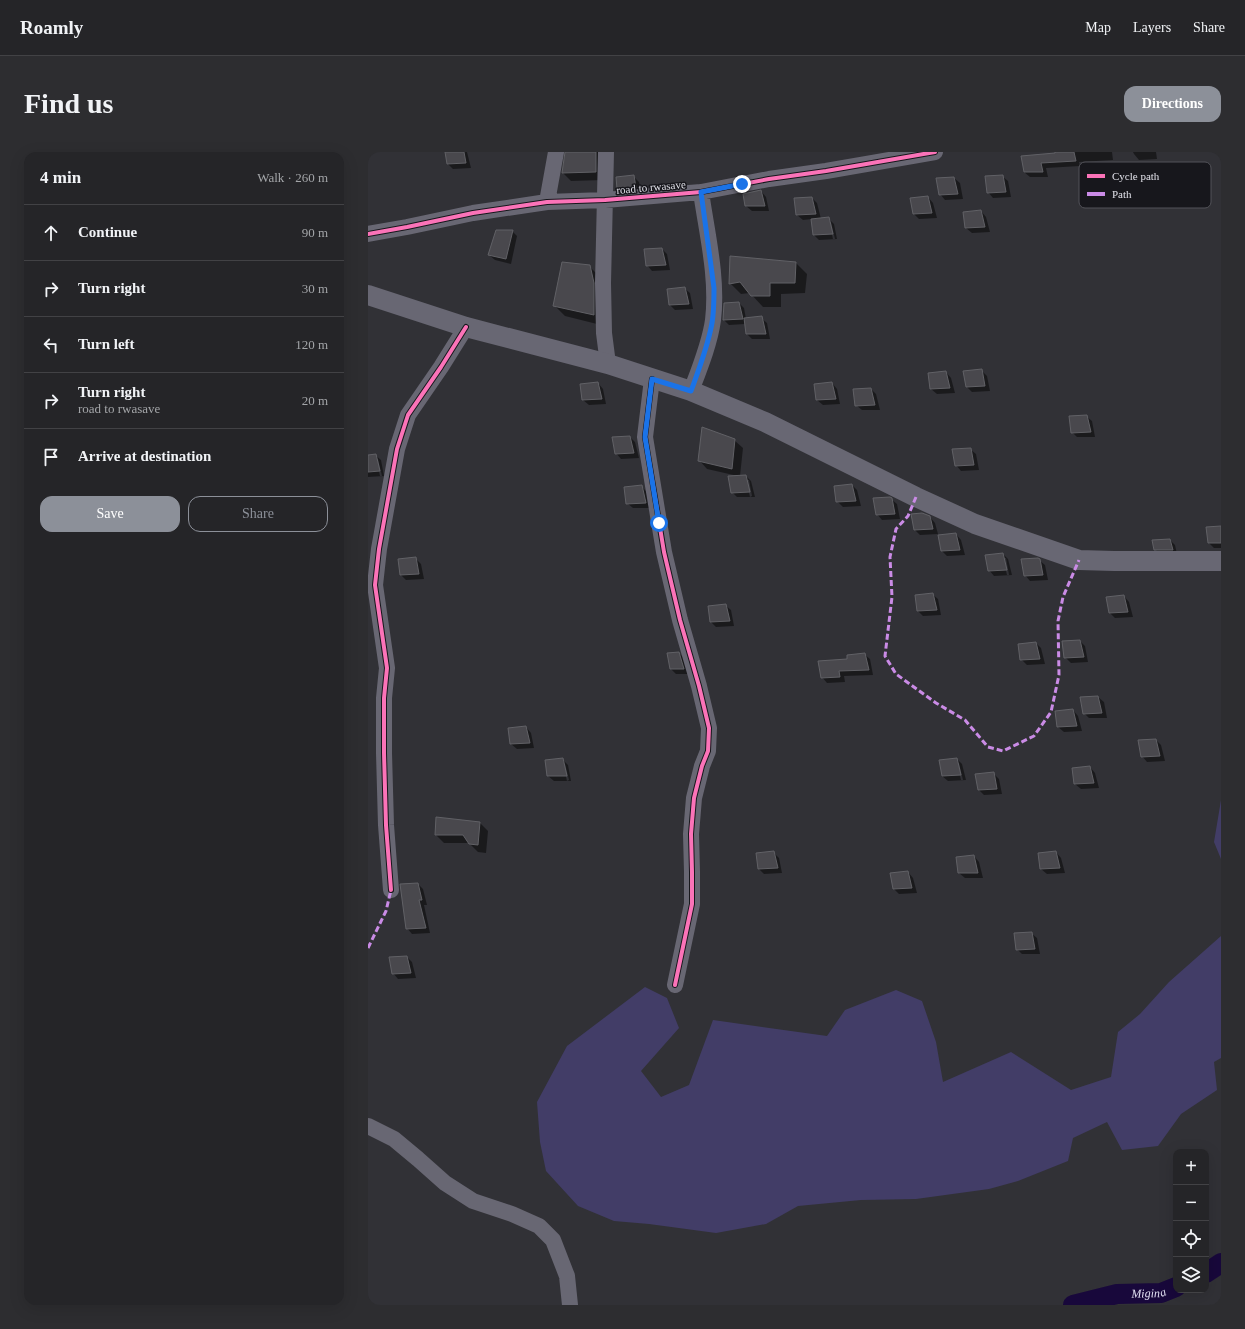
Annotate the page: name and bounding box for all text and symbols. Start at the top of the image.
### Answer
text: Roamly [20,17,83,38]
text: Map [1085,20,1111,35]
text: Layers [1133,20,1171,35]
text: Share [1193,20,1225,35]
button: Directions [1124,86,1221,122]
text: Find us [24,88,114,119]
legend [1079,162,1211,208]
text: 4 min [40,168,81,187]
text: Walk · 260 m [257,170,328,185]
text: Cycle path [1112,170,1160,182]
route end [733,175,751,193]
street label: road to rwasave [616,178,686,196]
text: Path [1112,188,1132,200]
icon: ahead [40,222,62,244]
text: Continue [78,224,137,240]
text: 90 m [302,225,328,240]
icon: right [40,278,62,300]
text: Turn right [78,280,145,296]
text: 30 m [302,281,328,296]
icon: left [40,334,62,356]
text: Turn left [78,336,135,352]
text: 120 m [295,337,328,352]
text: Turn right [78,384,145,400]
icon: right [40,390,62,412]
text: 20 m [302,393,328,408]
text: road to rwasave [78,401,160,416]
icon: arrive [40,446,62,468]
text: Arrive at destination [78,448,211,464]
button: Save [40,496,180,532]
button: Share [188,496,328,532]
route start [650,514,668,532]
map controls [1173,1149,1209,1293]
button: + [1173,1149,1209,1185]
button: − [1173,1185,1209,1221]
button: locate [1173,1221,1209,1257]
button: layers [1173,1257,1209,1293]
water label: Migina [1130,1285,1168,1301]

